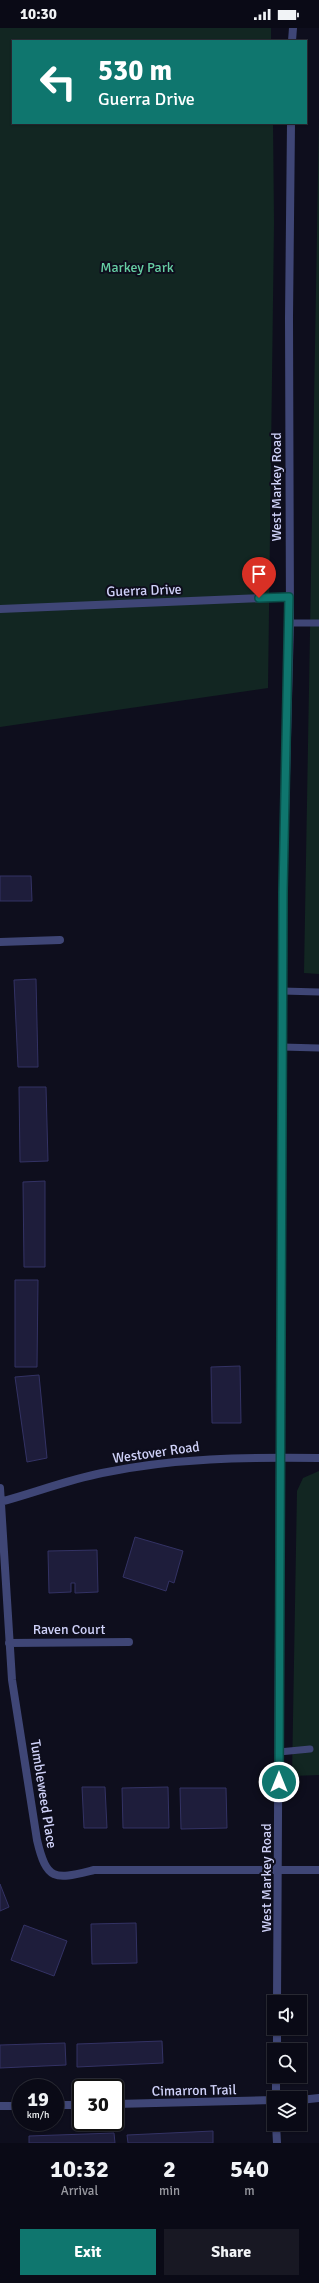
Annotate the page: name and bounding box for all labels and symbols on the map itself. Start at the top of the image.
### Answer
park label: Markey Park [100,259,174,276]
street label: West Markey Road [268,432,285,542]
pin [242,557,276,598]
street label: Guerra Drive [106,581,182,600]
street label: Westover Road [111,1438,201,1467]
street label: Raven Court [33,1621,105,1638]
street label: Tumbleweed Place [27,1739,60,1850]
position arrow [258,1761,300,1803]
street label: West Markey Road [258,1823,275,1933]
speed limit sign: 30 [72,2079,124,2131]
street label: Cimarron Trail [151,2081,237,2100]

